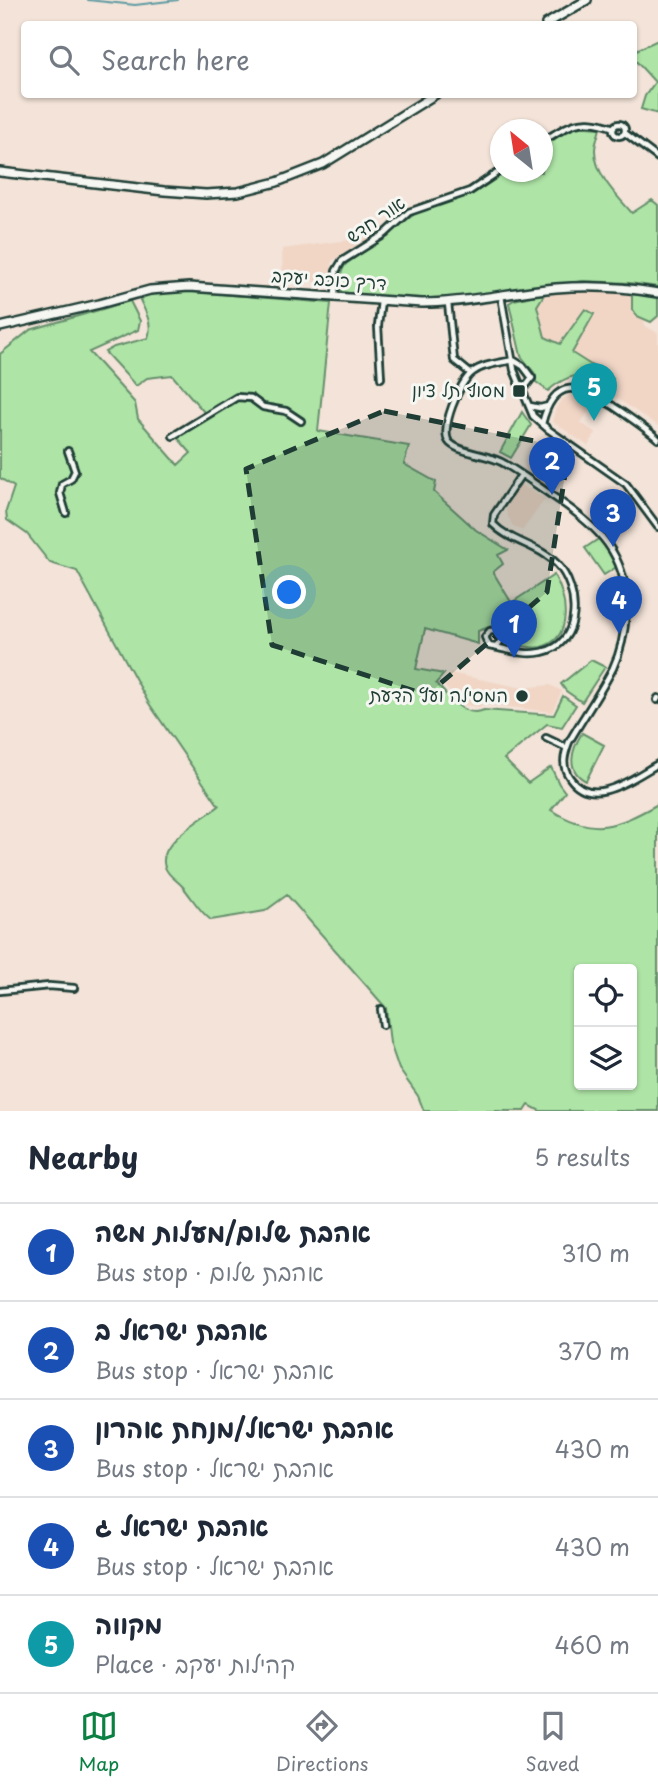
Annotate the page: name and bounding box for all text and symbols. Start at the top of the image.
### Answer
search box [21,21,637,98]
text: Search here [101,40,250,79]
icon: search [45,41,83,79]
north arrow [490,119,553,182]
street label: אור חדש [340,189,410,249]
street label: דרך כוכב יעקב [271,261,388,296]
pin: 5 [571,363,617,421]
place label: מסוף תל ציון [412,376,505,403]
marker: מסוף תל ציון [511,383,527,399]
pin: 2 [529,437,575,495]
pin: 3 [590,489,636,547]
your location [272,575,306,609]
pin: 4 [596,576,642,634]
pin: 1 [491,600,537,658]
place label: המסילה ועץ הדעת [368,681,508,708]
marker: המסילה ועץ הדעת [514,688,530,704]
map controls [574,964,637,1090]
button: locate [574,964,637,1027]
button: layers [574,1027,637,1090]
text: Nearby [28,1134,138,1179]
text: 5 results [534,1139,630,1174]
text: אהבת שלום/מעלות משה [95,1212,371,1251]
text: 1 [46,1235,57,1270]
text: 310 m [561,1235,630,1270]
text: Bus stop · אהבת שלום [95,1254,324,1289]
text: אהבת ישראל ב [95,1310,268,1349]
text: 2 [43,1333,59,1368]
text: 370 m [557,1333,630,1368]
text: Bus stop · אהבת ישראל [95,1352,334,1387]
text: אהבת ישראל/מנחת אהרון [95,1408,394,1447]
text: 3 [43,1431,59,1466]
text: 430 m [555,1431,630,1466]
text: Bus stop · אהבת ישראל [95,1450,334,1485]
text: אהבת ישראל ג [95,1506,269,1545]
text: 4 [43,1529,59,1564]
text: 430 m [555,1529,630,1564]
text: Bus stop · אהבת ישראל [95,1548,334,1583]
text: מקווה [95,1604,163,1643]
text: 5 [44,1627,58,1662]
text: 460 m [555,1627,630,1662]
text: Place · קהילות יעקב [95,1646,295,1681]
tab: Map [79,1707,119,1777]
tab: Directions [276,1707,369,1777]
tab: Saved [526,1707,579,1777]

